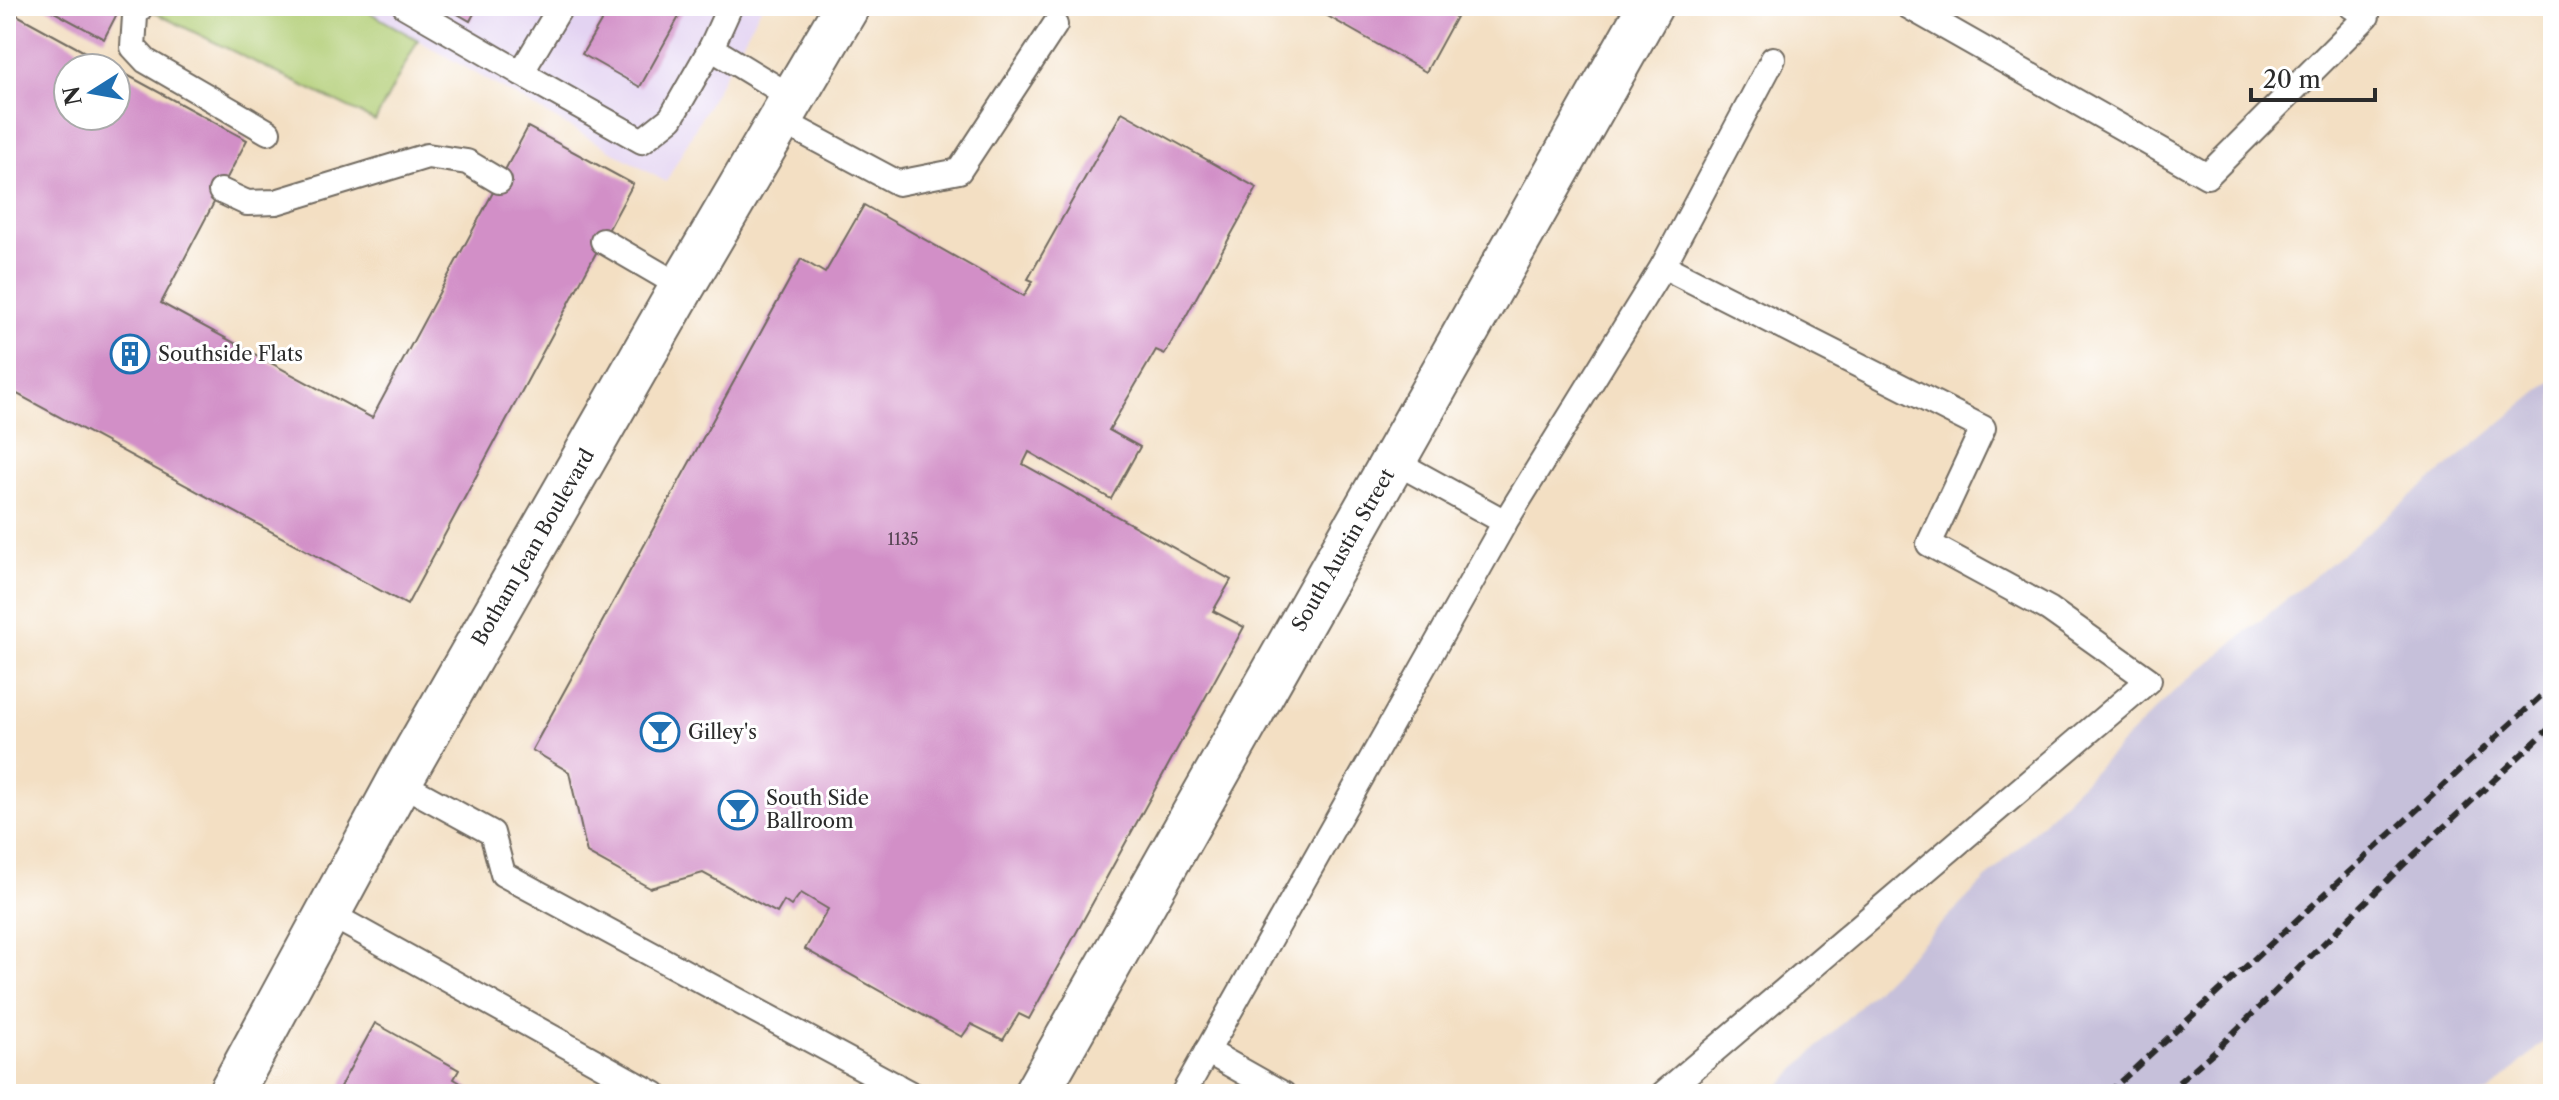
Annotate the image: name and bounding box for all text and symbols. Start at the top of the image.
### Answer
north arrow [52,52,132,132]
scale bar [2251,52,2375,102]
text: 20 m [2263,65,2321,94]
text: N [58,84,88,108]
building icon: Southside Flats [109,333,151,375]
place label: Southside Flats [158,342,303,366]
street label: Botham Jean Boulevard [467,444,599,650]
street label: South Austin Street [1287,464,1399,636]
house number: 1135 [888,529,918,549]
bar icon: Gilley's [639,711,681,753]
place label: Gilley's [688,720,757,744]
place label: South Side Ballroom [766,786,869,833]
bar icon: South Side Ballroom [717,789,759,831]

